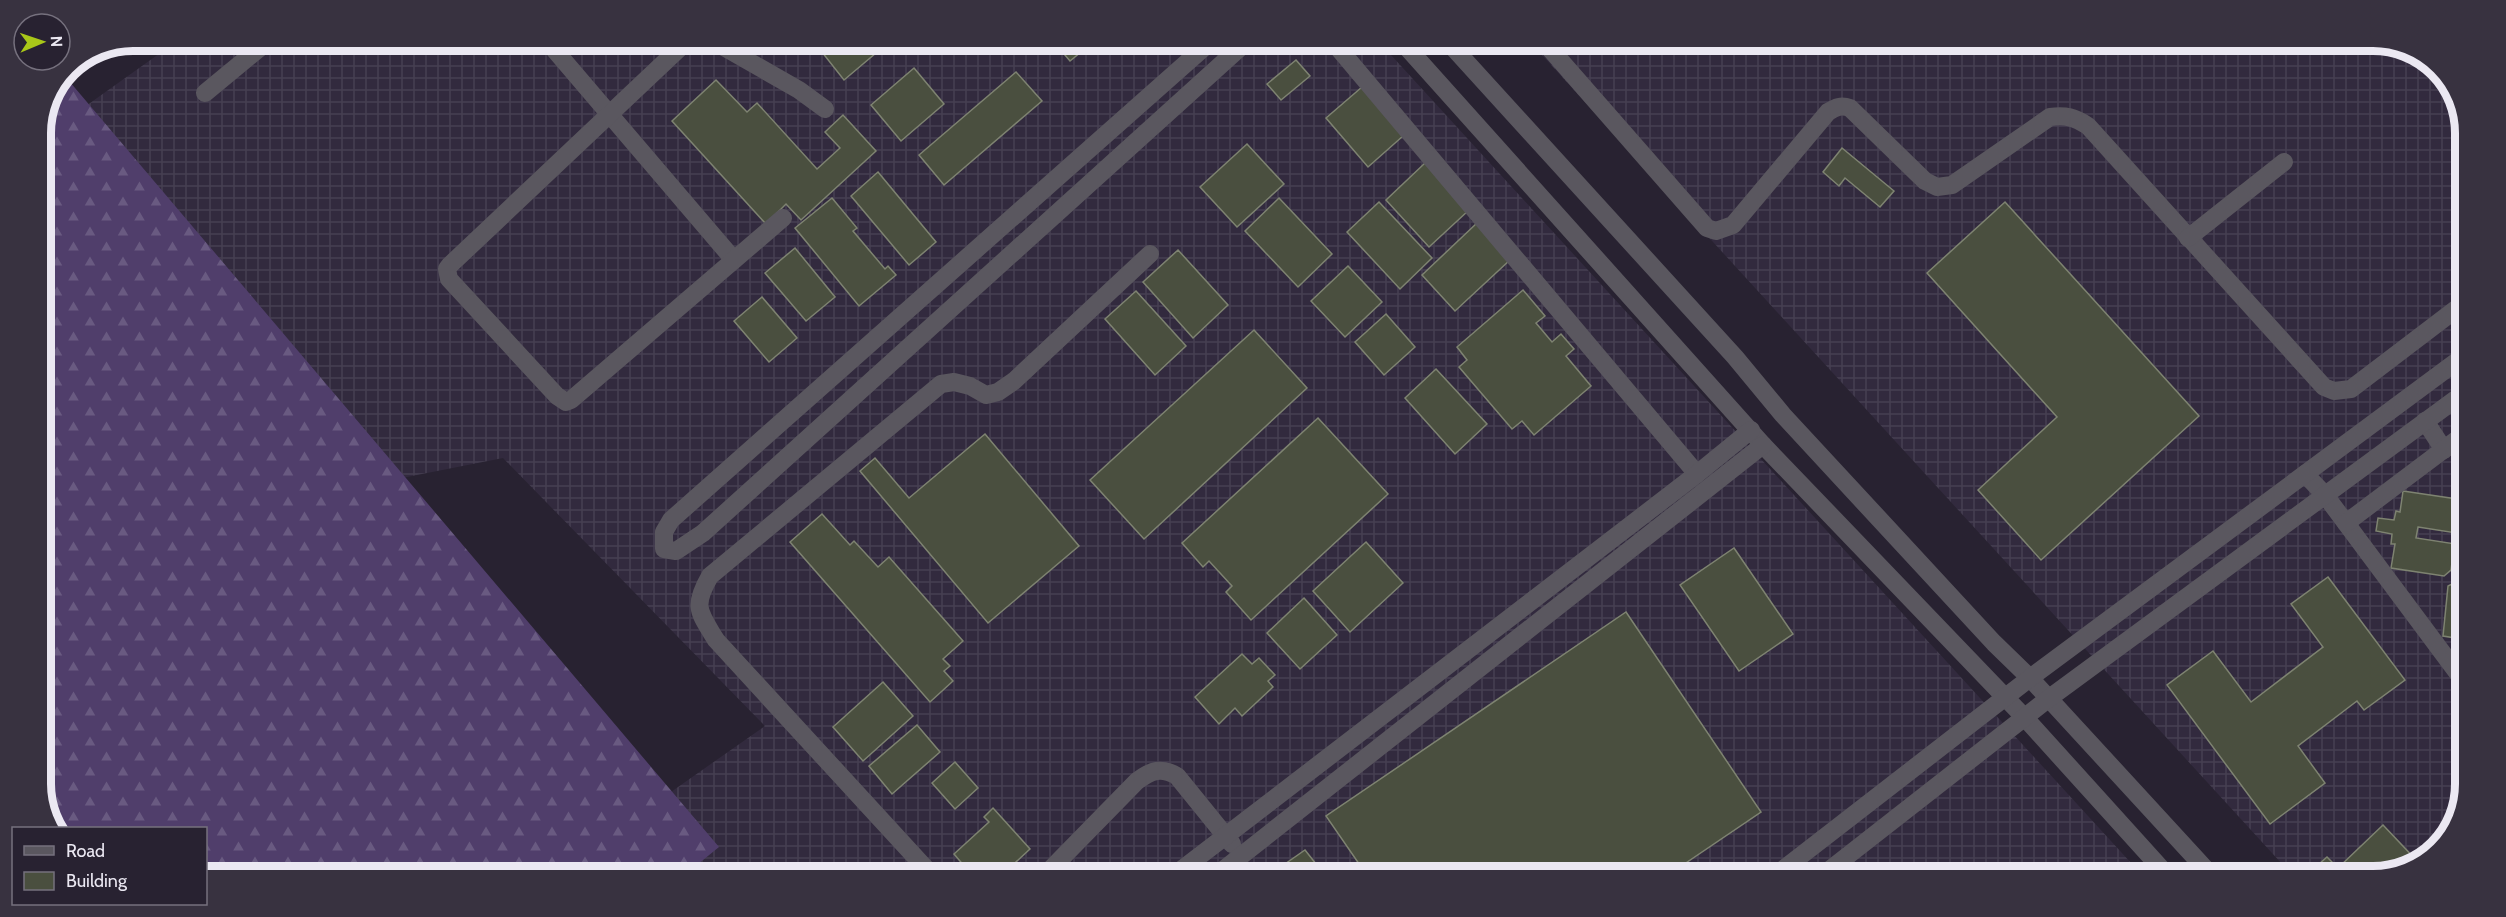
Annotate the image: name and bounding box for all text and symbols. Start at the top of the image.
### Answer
north arrow [12,12,72,72]
text: N [47,36,66,47]
legend [12,827,207,905]
text: Road [66,840,105,862]
text: Building [66,870,128,892]

